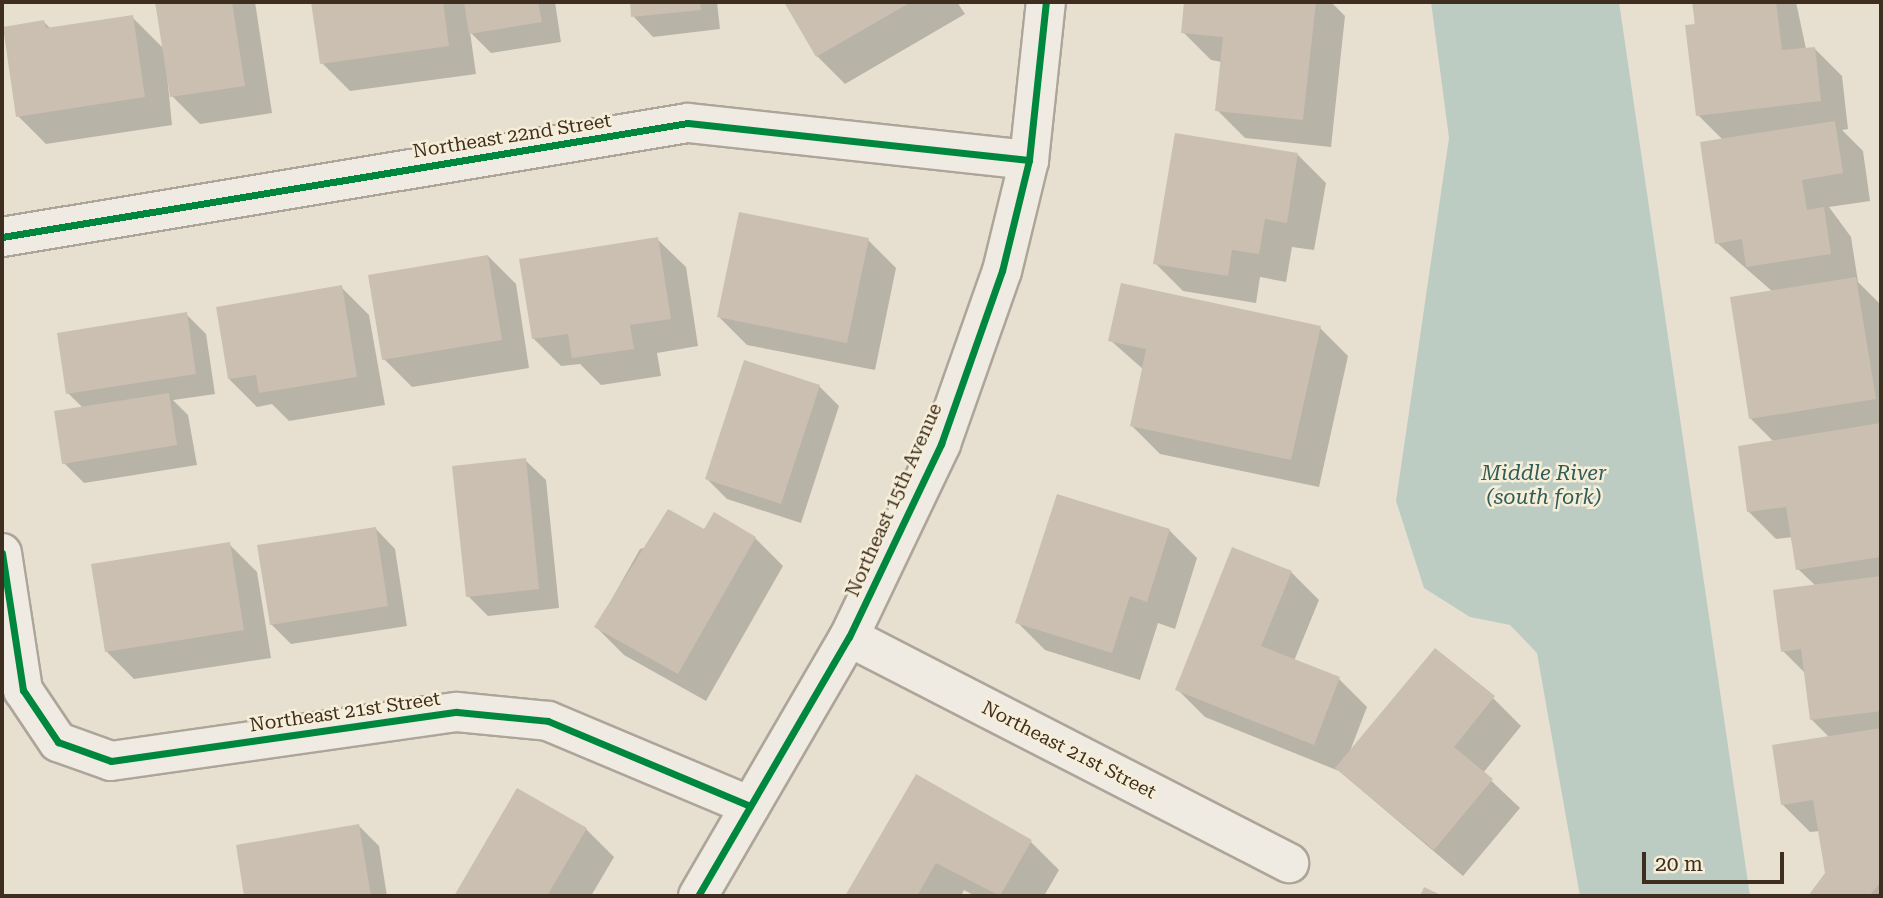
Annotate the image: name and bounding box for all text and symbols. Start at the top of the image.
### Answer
street label: Northeast 22nd Street [411,109,613,163]
street label: Northeast 15th Avenue [841,400,947,600]
water label: Middle River (south fork) [1481,460,1607,510]
street label: Northeast 21st Street [248,687,442,737]
street label: Northeast 21st Street [978,696,1160,804]
scale bar [1645,838,1787,882]
text: 20 m [1655,852,1703,876]

